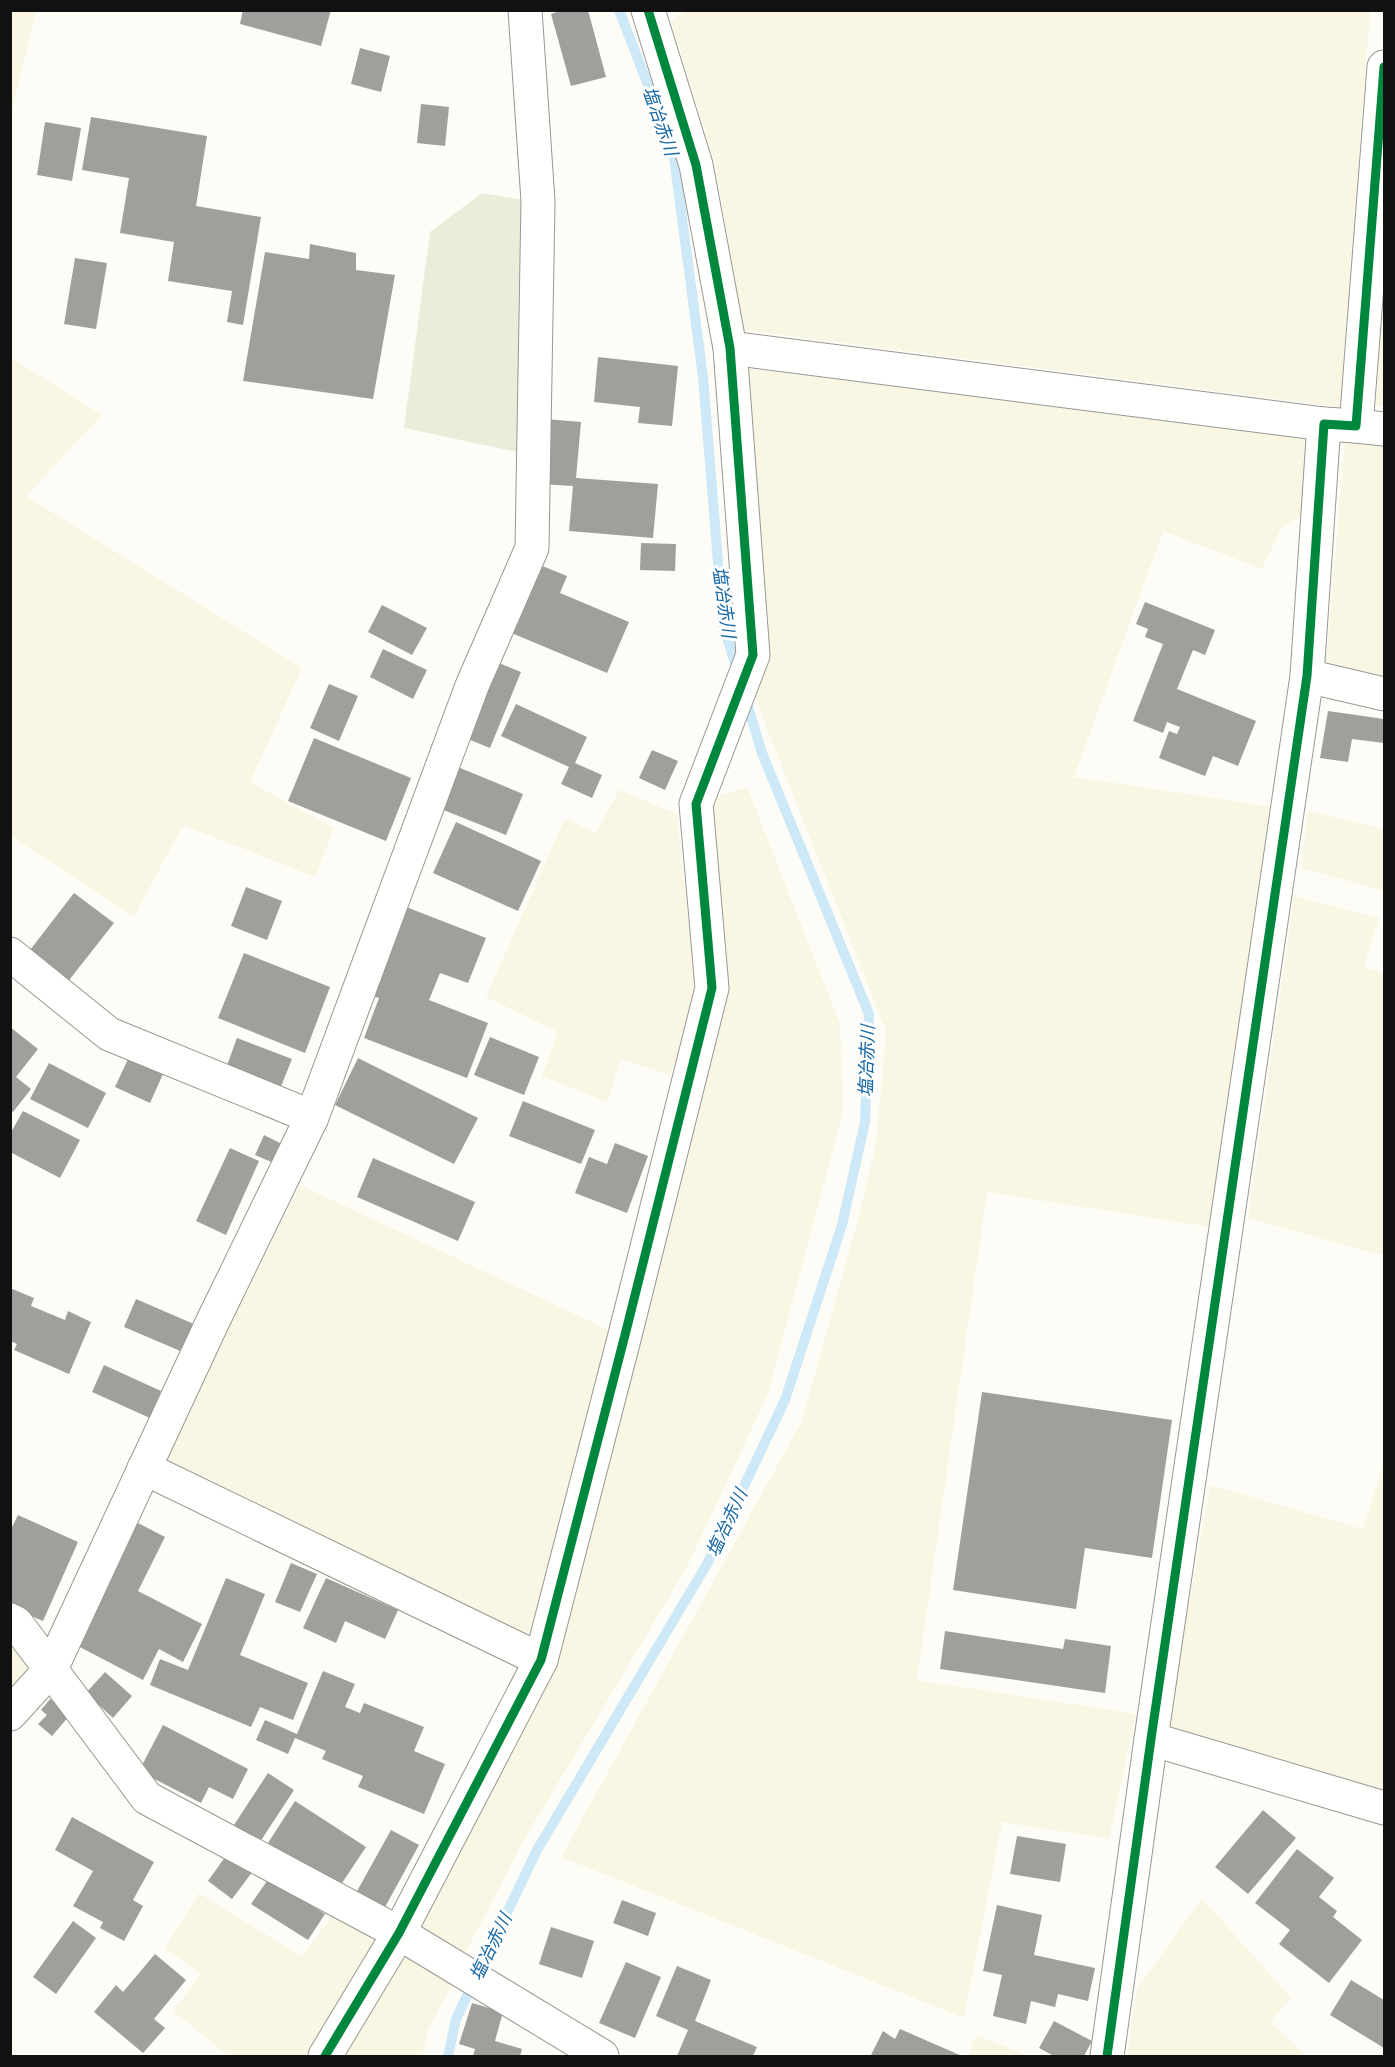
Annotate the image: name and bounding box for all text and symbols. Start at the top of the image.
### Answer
water label: 塩冶赤川 [639,84,682,160]
water label: 塩冶赤川 [709,565,739,641]
water label: 塩冶赤川 [856,1023,878,1097]
water label: 塩冶赤川 [703,1484,752,1560]
water label: 塩冶赤川 [466,1908,517,1984]

